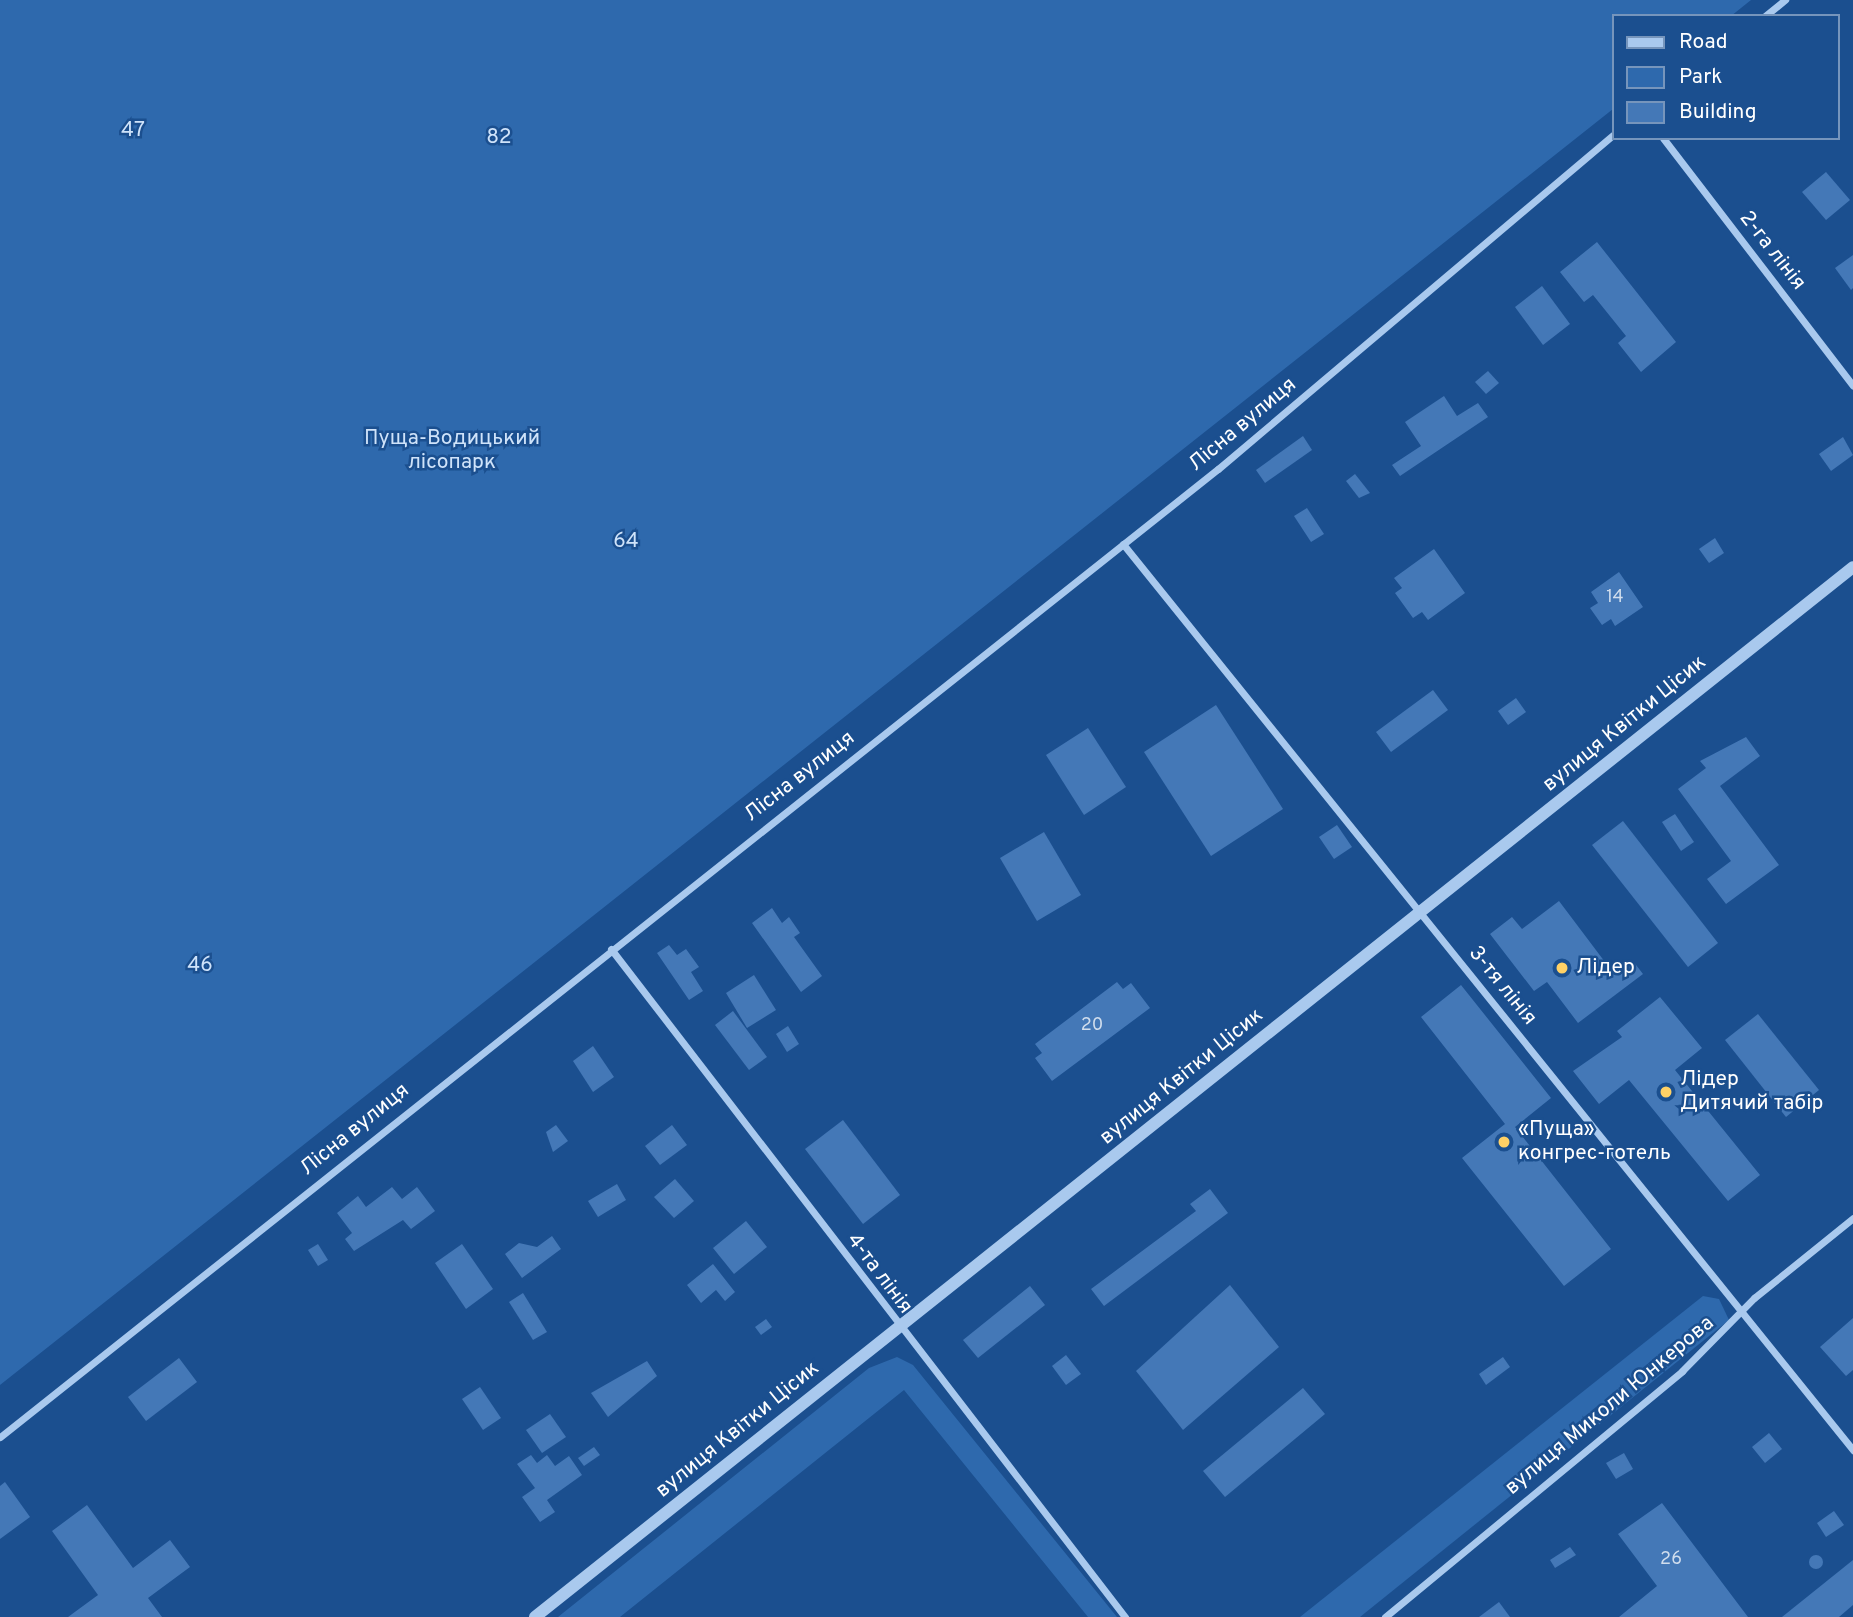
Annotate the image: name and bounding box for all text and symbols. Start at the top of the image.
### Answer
legend [1612,14,1839,140]
text: Road [1679,29,1728,56]
text: Park [1679,64,1722,91]
text: Building [1679,99,1757,126]
park label: 47 [121,118,145,144]
park label: 82 [486,125,512,151]
street label: 2-га лінія [1733,206,1811,296]
street label: Лісна вулиця [1184,373,1302,477]
park label: Пуща-Водицький лісопарк [364,426,540,476]
park label: 64 [613,529,639,555]
house number: 14 [1606,587,1624,609]
street label: вулиця Квітки Цісик [1538,650,1712,798]
street label: Лісна вулиця [740,726,860,828]
street label: 3-тя лінія [1462,941,1542,1031]
park label: 46 [187,953,213,979]
place label: Лідер [1576,955,1635,981]
marker: Лідер [1554,960,1570,976]
street label: вулиця Квітки Цісик [1095,1003,1269,1151]
house number: 20 [1081,1015,1103,1037]
place label: Лідер Дитячий табір [1680,1067,1823,1117]
street label: Лісна вулиця [295,1078,415,1182]
marker: Лідер Дитячий табір [1658,1084,1674,1100]
place label: «Пуща» конгрес-готель [1518,1117,1671,1167]
marker: «Пуща» конгрес-готель [1496,1134,1512,1150]
street label: 4-та лінія [841,1229,917,1319]
street label: вулиця Миколи Юнкерова [1500,1311,1720,1501]
street label: вулиця Квітки Цісик [651,1356,825,1504]
house number: 26 [1660,1549,1682,1571]

